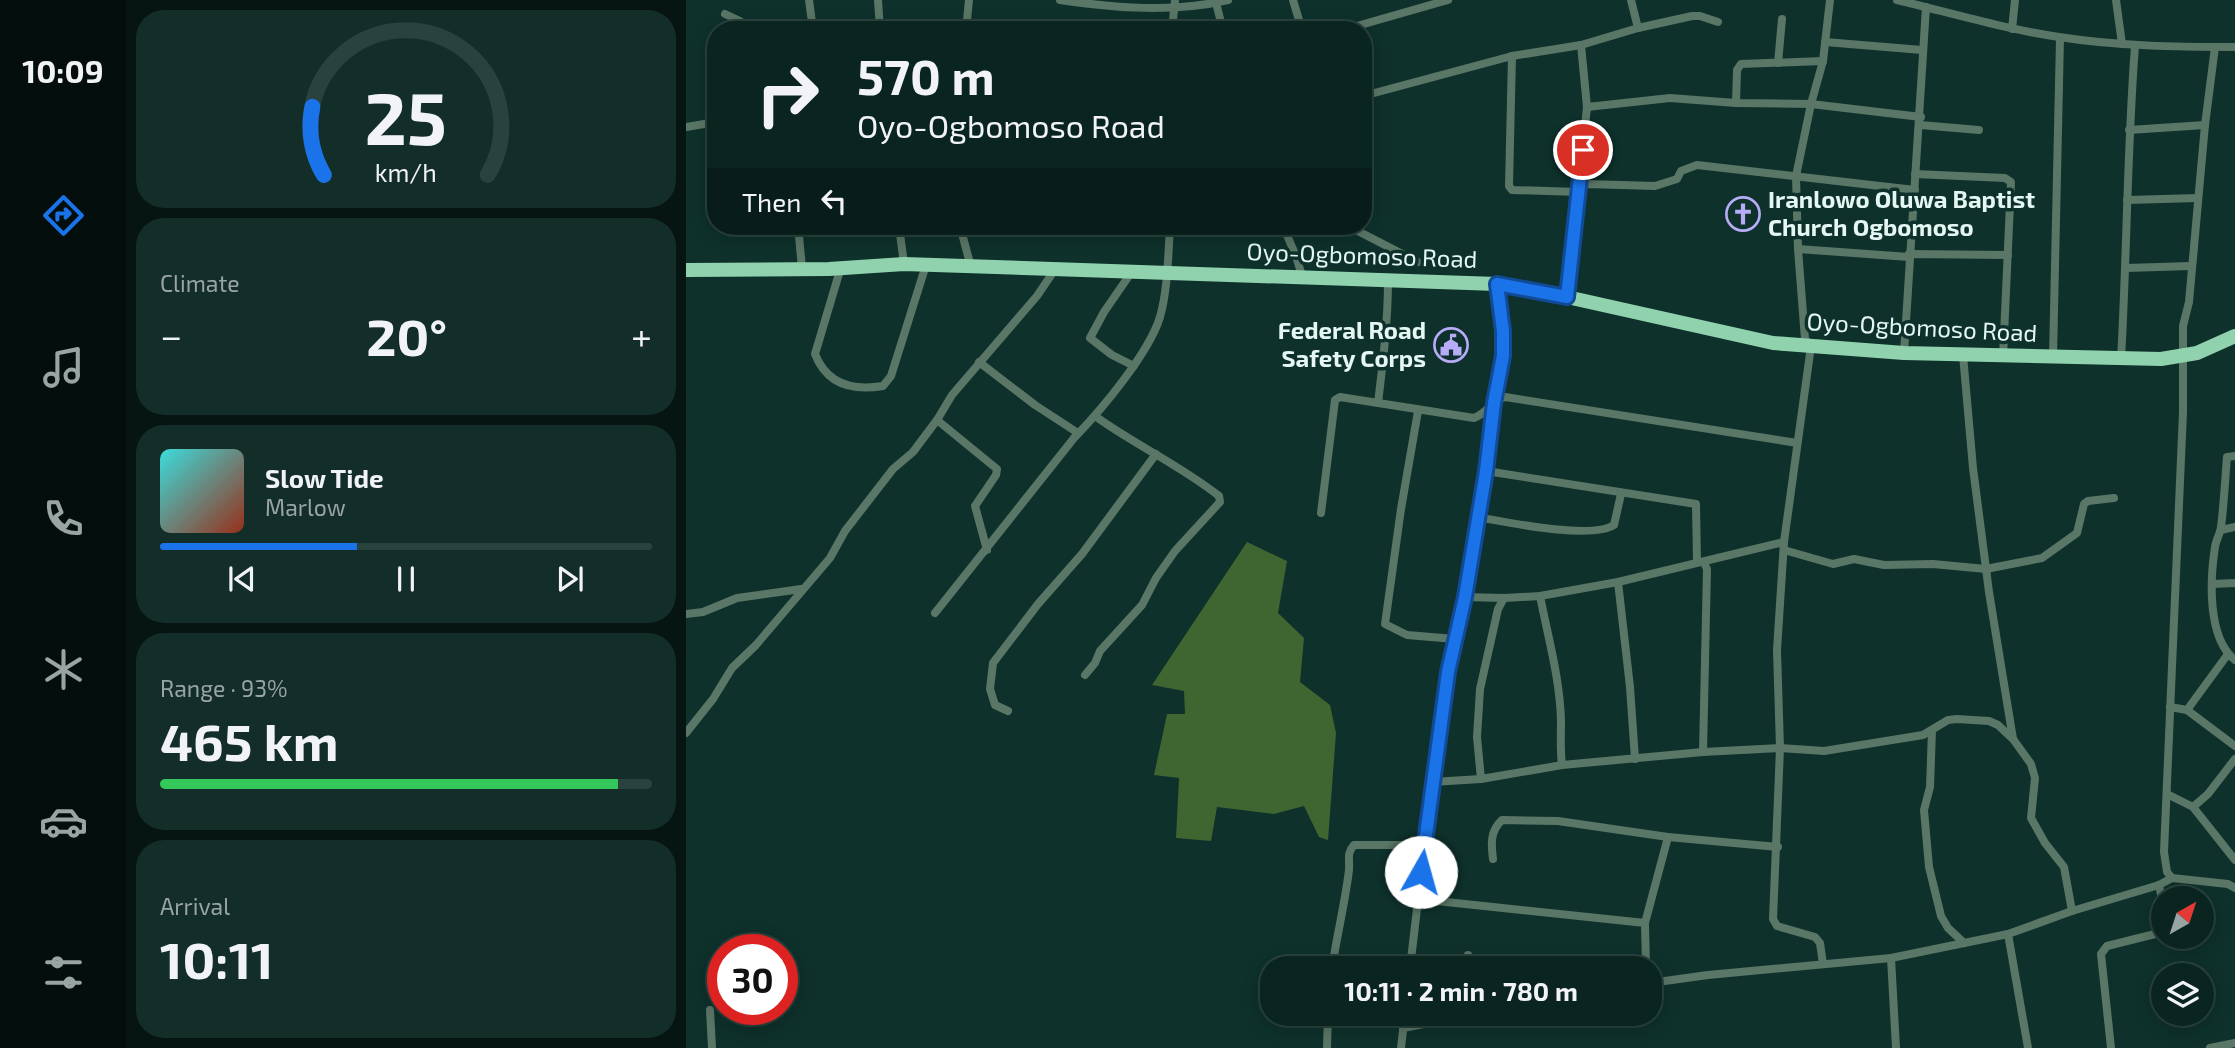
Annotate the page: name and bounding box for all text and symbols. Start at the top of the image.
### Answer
text: 570 m [857,46,995,105]
icon: right [742,49,833,140]
text: 10:09 [22,51,104,89]
text: 25 [365,72,447,160]
text: Oyo-Ogbomoso Road [857,106,1165,144]
pin [1553,120,1613,180]
icon: arrive [1564,131,1602,169]
text: km/h [375,157,437,187]
icon: left [815,182,853,220]
place label: Iranlowo Oluwa Baptist Church Ogbomoso [1768,184,2035,241]
text: Then [742,186,801,217]
icon: directions [39,191,88,240]
church icon: Iranlowo Oluwa Baptist Church Ogbomoso [1724,195,1762,233]
street label: Oyo-Ogbomoso Road [1246,236,1478,273]
text: Climate [160,269,240,297]
text: 20° [366,304,447,366]
street label: Oyo-Ogbomoso Road [1806,306,2038,347]
text: − [160,312,182,358]
text: + [631,312,652,358]
place label: Federal Road Safety Corps [1278,315,1426,372]
public building icon: Federal Road Safety Corps [1432,326,1470,364]
icon: music [39,343,88,392]
text: Slow Tide [265,462,384,493]
text: Marlow [265,493,346,521]
icon: phone [39,494,88,543]
icon: previous [223,560,261,598]
icon: pause [387,560,425,598]
icon: next [551,560,589,598]
icon: climate [39,645,88,694]
text: Range · 93% [160,674,288,702]
text: 465 km [160,709,339,771]
icon: car [39,797,88,846]
position arrow [1384,835,1458,909]
north arrow [2151,886,2214,948]
map controls [2151,886,2214,1026]
text: Arrival [160,892,230,920]
text: 10:11 [160,927,274,989]
speed limit sign: 30 [707,934,798,1025]
icon: filters [39,948,88,997]
button: layers [2151,963,2214,1026]
text: 10:11 · 2 min · 780 m [1344,975,1578,1006]

